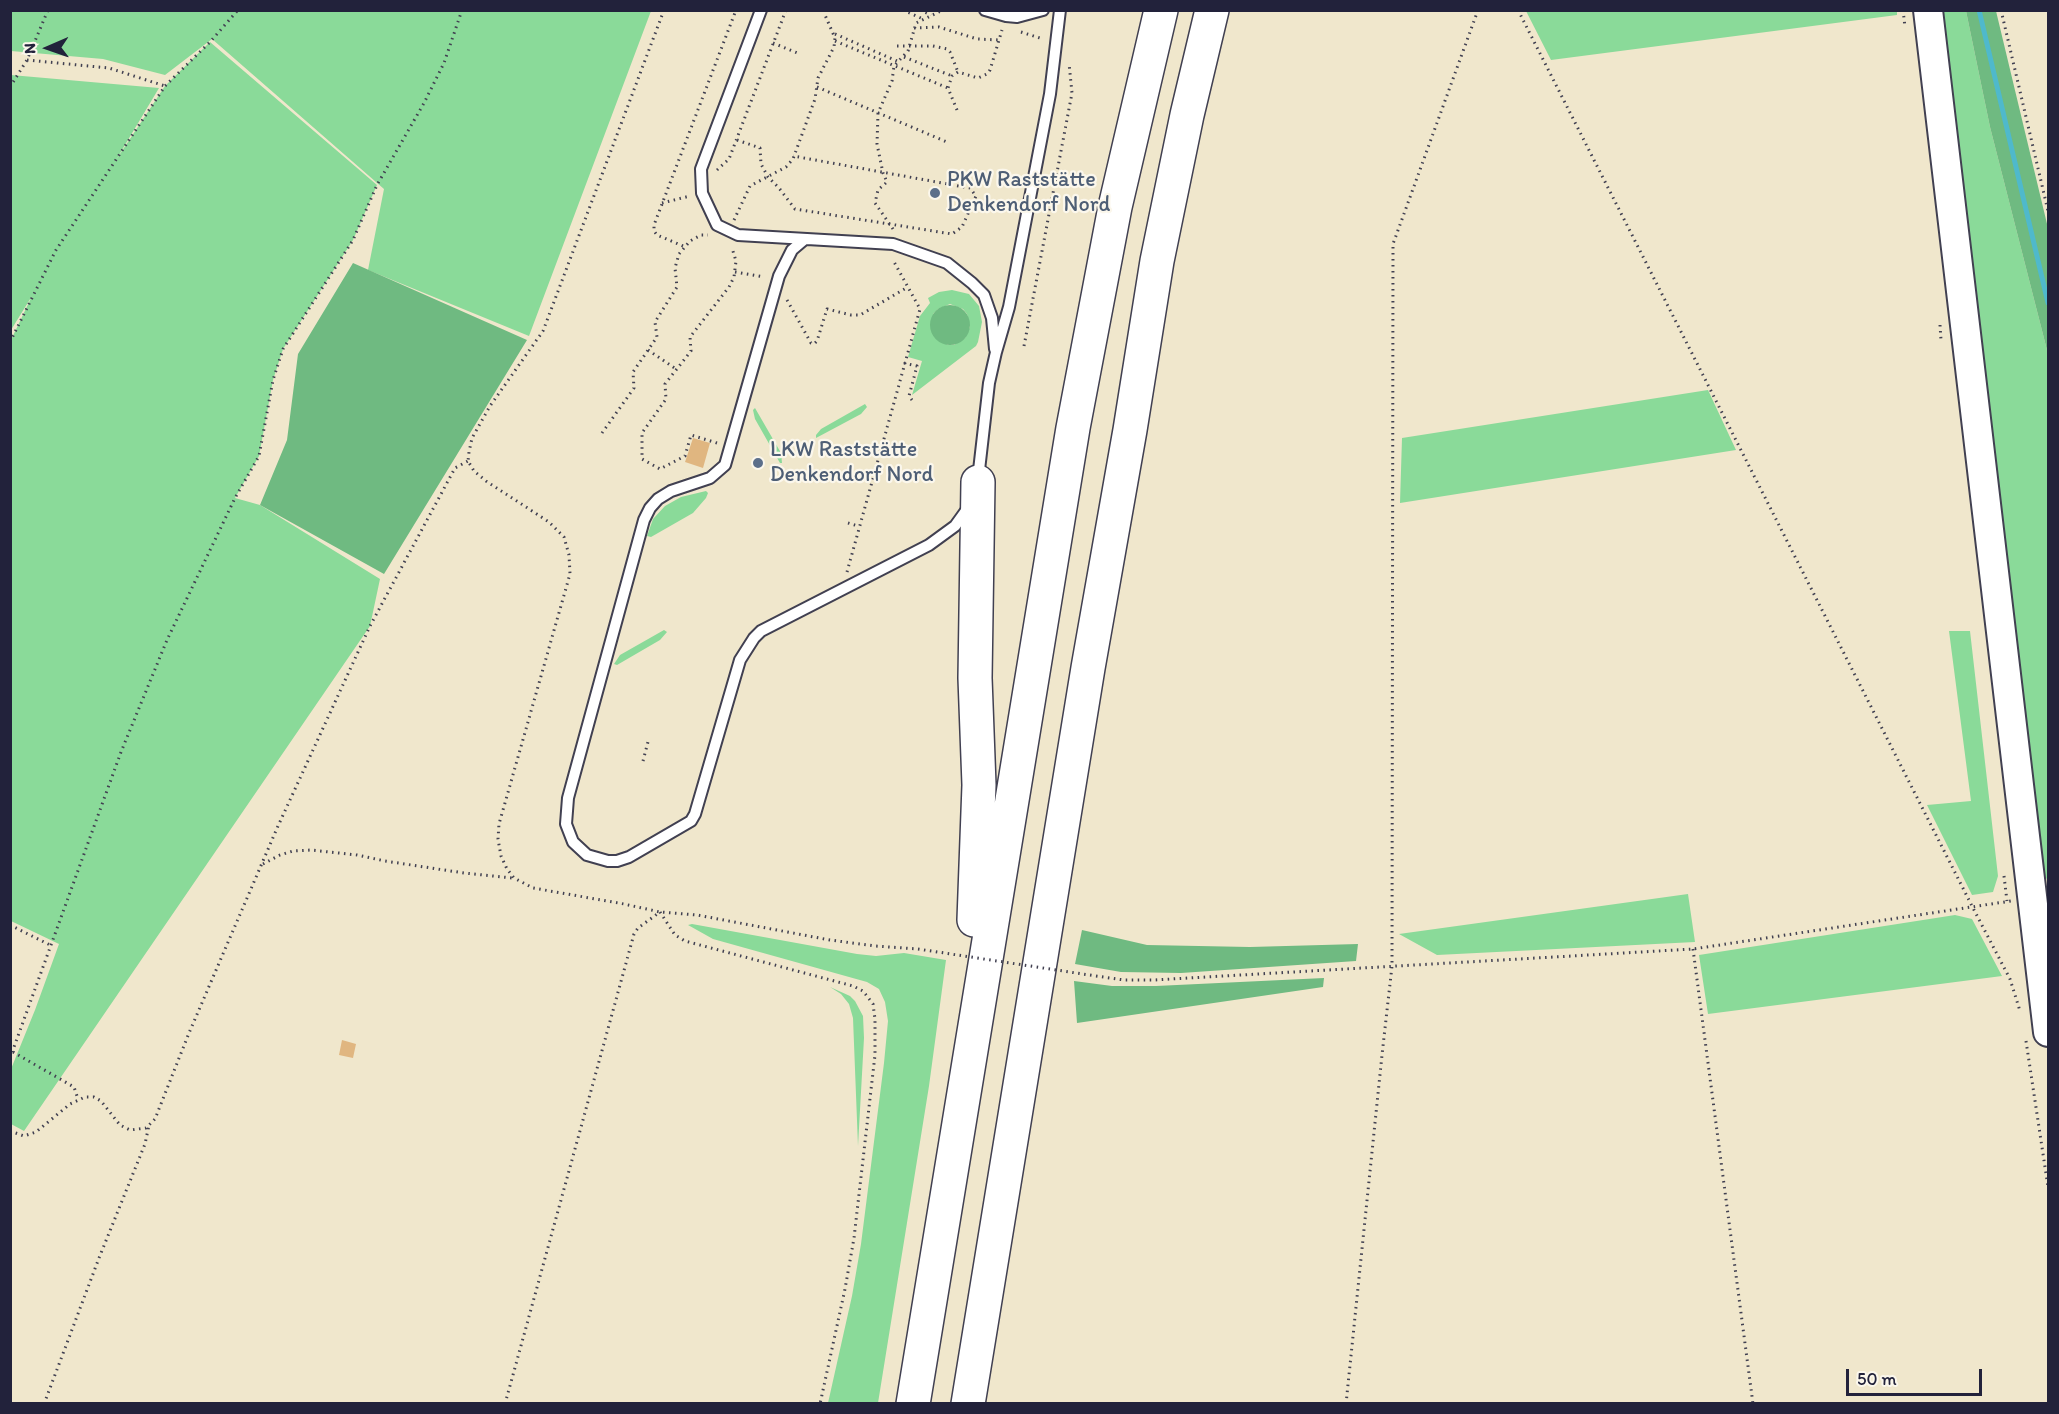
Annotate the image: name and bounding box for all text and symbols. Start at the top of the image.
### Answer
north arrow [18,18,78,78]
text: N [20,43,39,54]
place label: PKW Raststätte Denkendorf Nord [947,167,1110,218]
marker: PKW Raststätte Denkendorf Nord [928,186,942,200]
place label: LKW Raststätte Denkendorf Nord [770,437,933,488]
marker: LKW Raststätte Denkendorf Nord [751,456,765,470]
scale bar [1849,1357,1986,1395]
text: 50 m [1857,1368,1897,1390]

